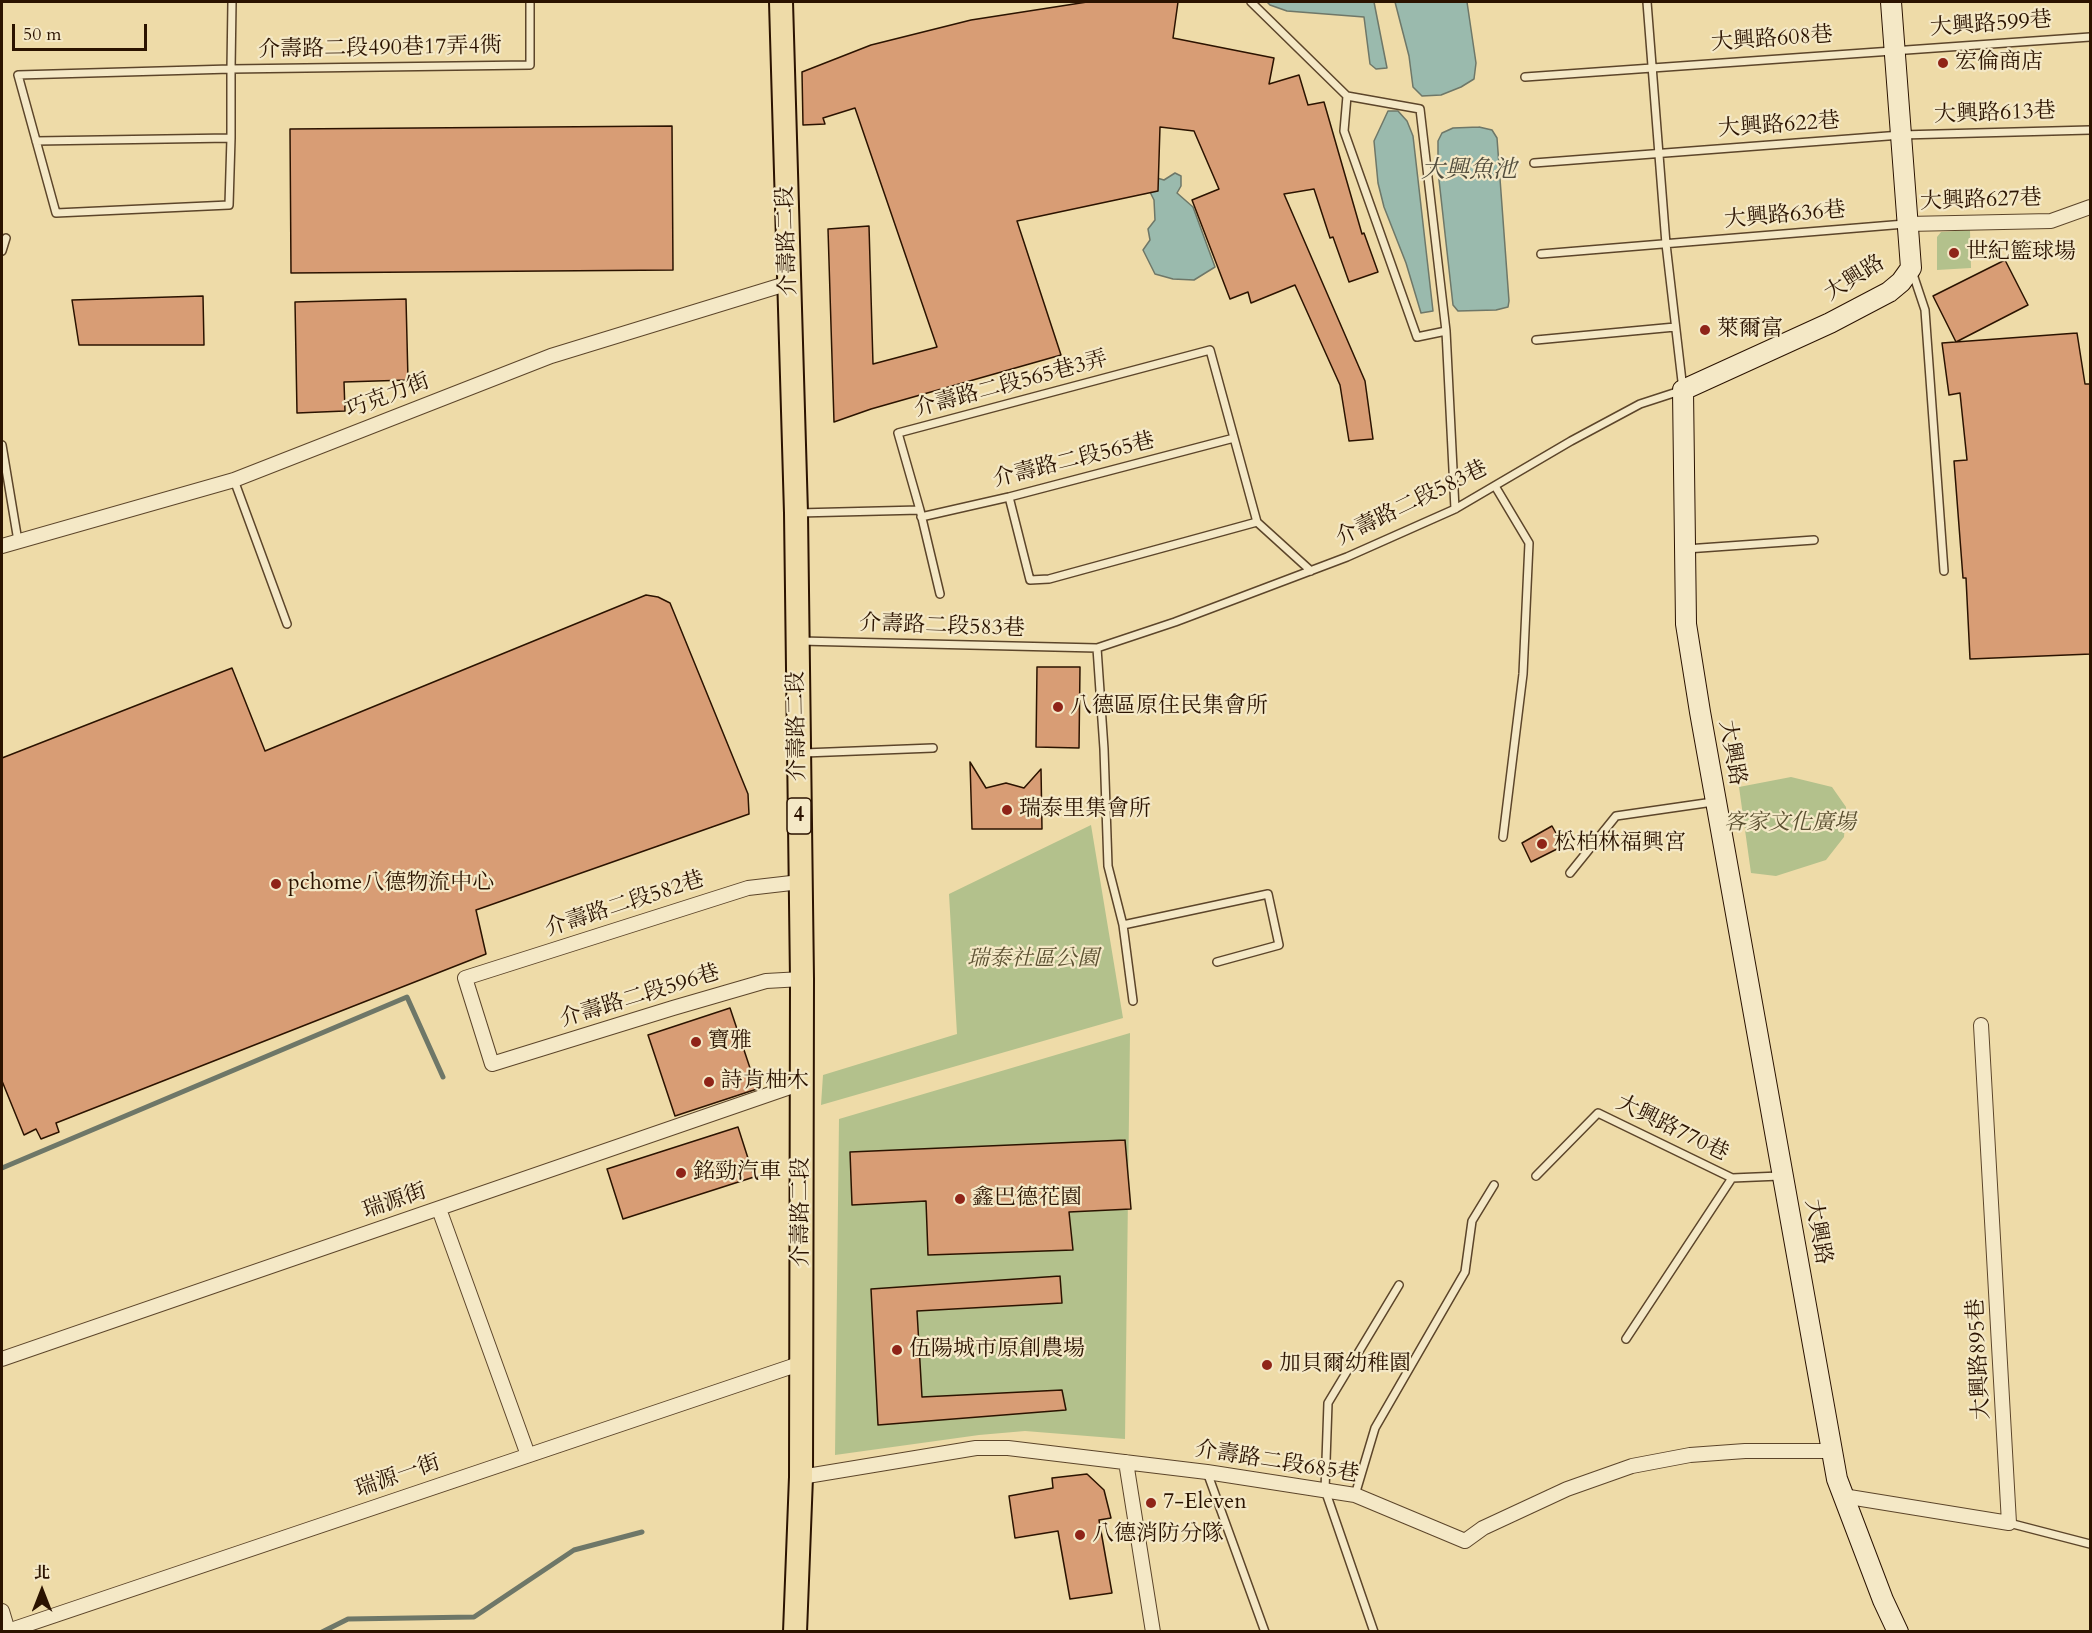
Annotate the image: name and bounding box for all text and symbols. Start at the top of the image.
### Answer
street label: 大興路599巷 [1929,8,2053,42]
scale bar [15,12,150,50]
text: 50 m [23,22,62,47]
street label: 大興路608巷 [1710,23,1834,57]
street label: 介壽路二段490巷17弄4衖 [258,34,502,64]
place label: 宏倫商店 [1955,50,2043,76]
marker: 宏倫商店 [1936,56,1950,70]
street label: 大興路613巷 [1934,99,2056,129]
street label: 大興路622巷 [1717,109,1841,143]
water label: 大興魚池 [1421,157,1517,185]
street label: 介壽路二段 [773,186,803,296]
street label: 大興路627巷 [1920,186,2042,216]
street label: 大興路636巷 [1723,198,1847,234]
place label: 世紀籃球場 [1966,240,2076,266]
marker: 世紀籃球場 [1947,246,1961,260]
street label: 大興路 [1820,250,1890,308]
place label: 萊爾富 [1717,317,1783,343]
marker: 萊爾富 [1698,323,1712,337]
street label: 介壽路二段565巷3弄 [911,346,1111,424]
street label: 巧克力街 [342,369,434,425]
street label: 介壽路二段565巷 [990,428,1158,494]
street label: 介壽路二段583巷 [1332,456,1492,552]
street label: 介壽路二段583巷 [859,611,1025,643]
street label: 介壽路二段 [784,671,812,781]
place label: 八德區原住民集會所 [1070,694,1268,720]
marker: 八德區原住民集會所 [1051,700,1065,714]
street label: 大興路 [1712,718,1750,788]
place label: 瑞泰里集會所 [1019,797,1151,823]
road number: 4 [787,798,811,834]
marker: 瑞泰里集會所 [1000,803,1014,817]
park label: 客家文化廣場 [1724,811,1856,837]
place label: 松柏林福興宮 [1554,831,1686,857]
marker: 松柏林福興宮 [1535,837,1549,851]
street label: 介壽路二段582巷 [542,867,708,943]
place label: pchome八德物流中心 [288,871,494,897]
marker: pchome八德物流中心 [269,877,283,891]
park label: 瑞泰社區公園 [967,947,1099,973]
street label: 介壽路二段596巷 [557,960,723,1034]
place label: 寶雅 [708,1029,752,1055]
marker: 寶雅 [689,1035,703,1049]
place label: 詩肯柚木 [721,1069,809,1095]
marker: 詩肯柚木 [702,1075,716,1089]
street label: 大興路770巷 [1611,1090,1733,1168]
street label: 介壽路二段 [789,1157,815,1267]
place label: 銘勁汽車 [693,1160,781,1186]
marker: 銘勁汽車 [674,1166,688,1180]
street label: 瑞源街 [360,1179,430,1225]
place label: 鑫巴德花園 [972,1186,1082,1212]
marker: 鑫巴德花園 [953,1192,967,1206]
street label: 大興路 [1798,1197,1836,1267]
street label: 大興路895巷 [1964,1297,1996,1421]
place label: 伍陽城市原創農場 [909,1337,1085,1363]
marker: 伍陽城市原創農場 [890,1343,904,1357]
place label: 加貝爾幼稚園 [1279,1352,1411,1378]
marker: 加貝爾幼稚園 [1260,1358,1274,1372]
street label: 介壽路二段685巷 [1193,1437,1361,1489]
street label: 瑞源一街 [352,1450,444,1504]
place label: 7-Eleven [1163,1490,1247,1516]
marker: 7-Eleven [1144,1496,1158,1510]
place label: 八德消防分隊 [1092,1522,1224,1548]
marker: 八德消防分隊 [1073,1528,1087,1542]
north arrow [12,1561,72,1621]
text: 北 [34,1562,50,1584]

